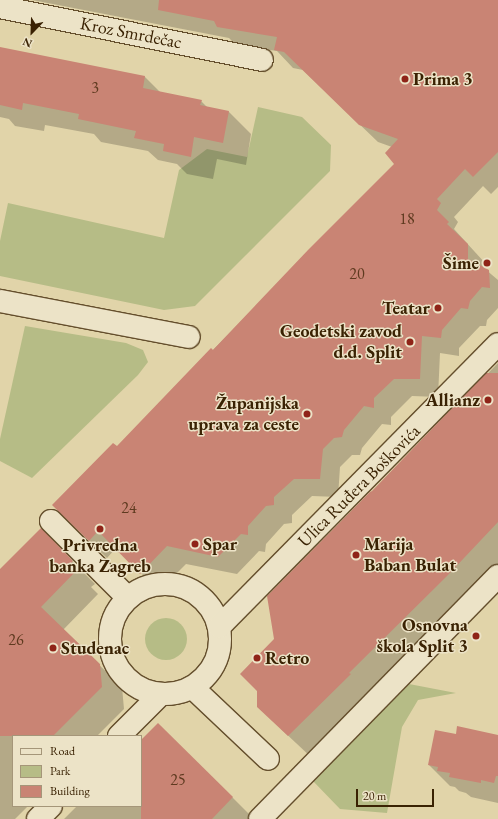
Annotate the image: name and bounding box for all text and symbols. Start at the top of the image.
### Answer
north arrow [12,12,52,52]
street label: Kroz Smrdečac [78,13,184,53]
text: N [20,35,34,51]
place label: Prima 3 [413,68,473,90]
marker: Prima 3 [400,74,410,84]
house number: 3 [91,78,99,98]
house number: 18 [399,209,415,229]
place label: Šime [443,252,479,274]
marker: Šime [482,258,492,268]
house number: 20 [349,264,365,284]
place label: Teatar [382,297,430,319]
marker: Teatar [433,303,443,313]
place label: Geodetski zavod d.d. Split [280,321,402,364]
marker: Geodetski zavod d.d. Split [405,337,415,347]
place label: Allianz [426,389,480,411]
place label: Županijska uprava za ceste [188,393,299,436]
marker: Allianz [483,395,493,405]
marker: Županijska uprava za ceste [302,409,312,419]
street label: Ulica Ruđera Boškovića [293,420,425,552]
house number: 24 [121,498,137,518]
marker: Privredna banka Zagreb [95,524,105,534]
place label: Spar [203,533,237,555]
place label: Marija Baban Bulat [364,534,456,576]
place label: Privredna banka Zagreb [49,535,151,578]
marker: Spar [190,539,200,549]
marker: Marija Baban Bulat [351,550,361,560]
place label: Osnovna škola Split 3 [376,615,468,658]
house number: 26 [8,630,24,650]
marker: Osnovna škola Split 3 [471,631,481,641]
place label: Studenac [61,637,129,659]
marker: Studenac [48,643,58,653]
place label: Retro [265,647,309,669]
marker: Retro [252,653,262,663]
legend [12,735,142,807]
text: Road [50,743,75,759]
text: Park [50,763,70,779]
house number: 25 [170,770,186,790]
scale bar [358,781,436,807]
text: Building [50,783,90,799]
text: 20 m [363,788,386,804]

